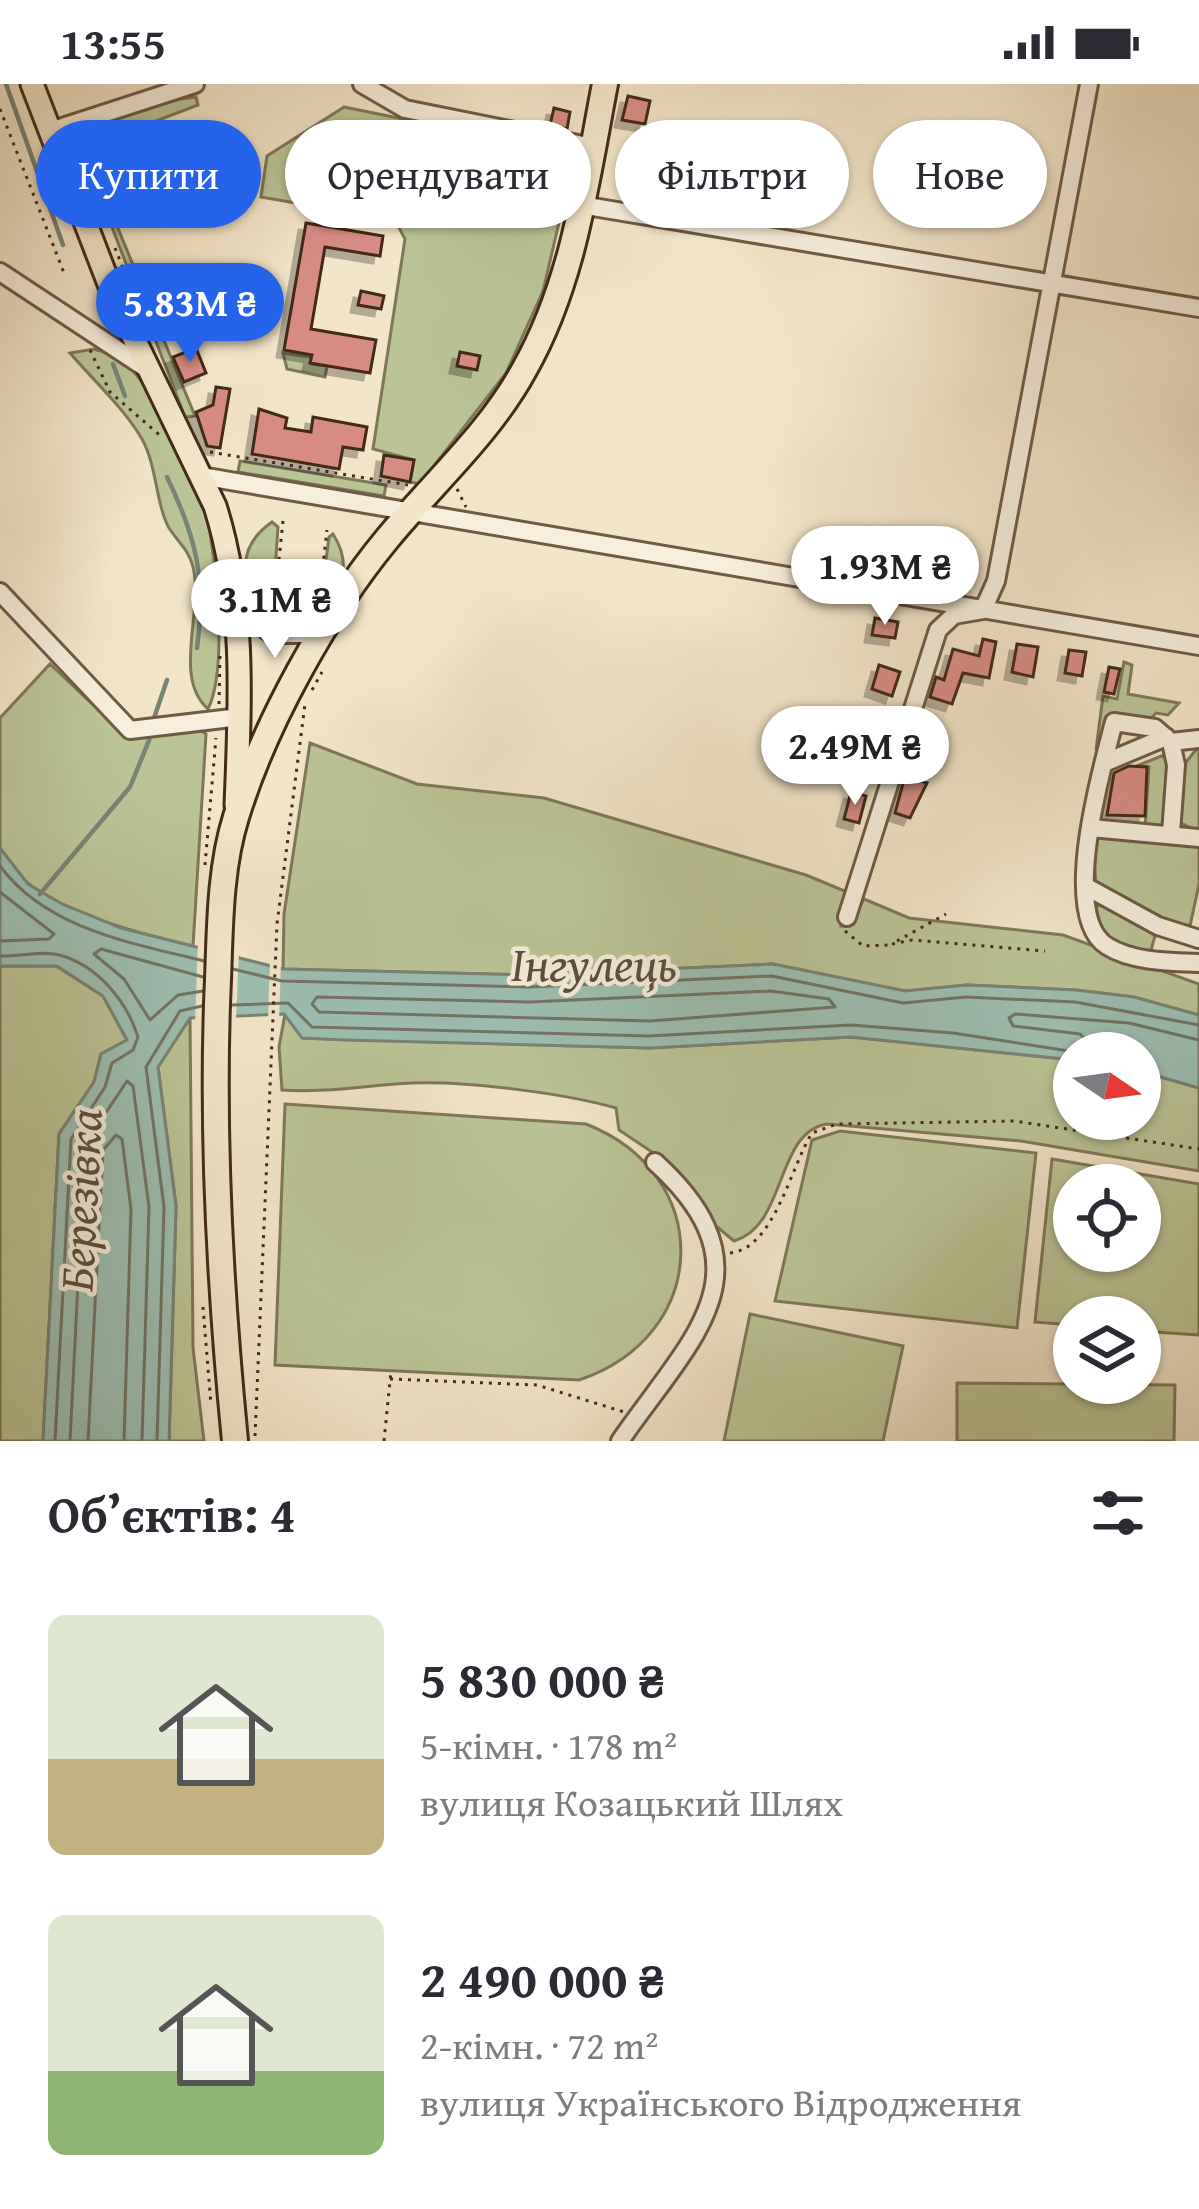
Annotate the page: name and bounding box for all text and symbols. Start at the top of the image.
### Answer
text: 13:55 [60,10,166,75]
chip: Купити [36,120,261,228]
chip: Орендувати [285,120,591,228]
chip: Фільтри [615,120,849,228]
chip: Нове [873,120,1047,228]
pin: 5.83M ₴ [79,263,301,365]
text: 5.83M ₴ [123,273,257,330]
pin: 1.93M ₴ [774,526,996,628]
text: 1.93M ₴ [818,536,952,593]
pin: 3.1M ₴ [177,559,373,661]
text: 3.1M ₴ [218,569,332,626]
pin: 2.49M ₴ [744,706,966,808]
text: 2.49M ₴ [788,716,922,773]
water label: Інгулець [511,928,677,999]
north arrow [1053,1032,1161,1140]
map controls [1053,1032,1161,1404]
water label: Березівка [39,1107,120,1293]
button: locate [1053,1164,1161,1272]
button: layers [1053,1296,1161,1404]
text: Об’єктів: 4 [48,1476,296,1551]
icon: filters [1085,1480,1151,1546]
text: 5 830 000 ₴ [420,1641,665,1716]
icon: home [144,1663,288,1807]
text: 5-кімн. · 178 m² [420,1716,677,1773]
text: вулиця Козацький Шлях [420,1773,843,1830]
text: 2 490 000 ₴ [420,1941,665,2016]
icon: home [144,1963,288,2107]
text: 2-кімн. · 72 m² [420,2016,658,2073]
text: вулиця Українського Відродження [420,2073,1022,2130]

